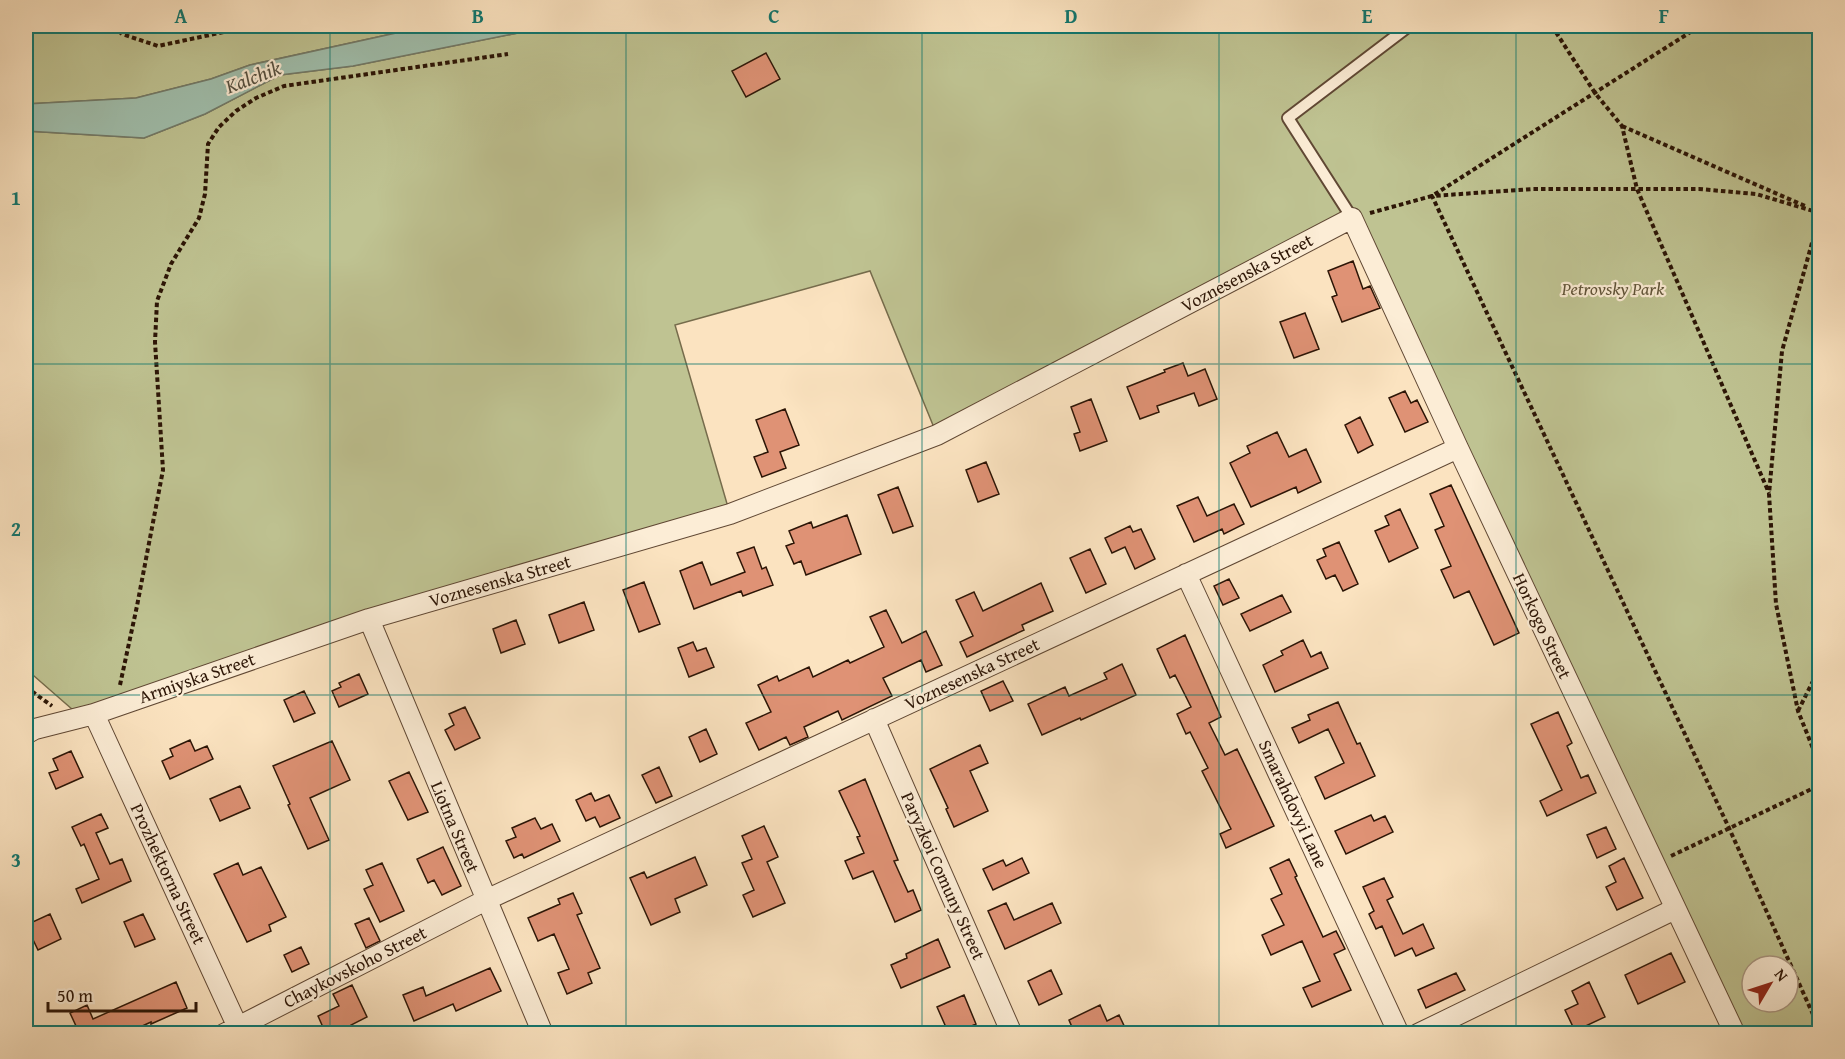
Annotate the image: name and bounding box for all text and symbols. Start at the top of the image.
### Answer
text: A [175,1,188,30]
text: B [472,1,484,30]
text: C [768,1,780,30]
text: D [1064,1,1078,30]
text: E [1362,1,1373,30]
text: F [1659,1,1669,30]
water label: Kalchik [220,52,286,101]
text: 1 [11,183,21,212]
street label: Voznesenska Street [1176,226,1318,319]
park label: Petrovsky Park [1561,275,1665,302]
text: 2 [11,514,21,543]
street label: Voznesenska Street [426,547,575,614]
street label: Horkogo Street [1506,568,1579,684]
street label: Voznesenska Street [900,630,1044,717]
street label: Armiyska Street [135,645,259,710]
street label: Smarahdovyi Lane [1252,735,1335,873]
street label: Liotna Street [424,777,487,878]
street label: Paryzkoi Comuny Street [894,787,993,965]
street label: Prozhektorna Street [124,799,213,949]
text: 3 [11,845,21,874]
street label: Chaykovskoho Street [278,918,432,1014]
north arrow [1740,954,1800,1014]
text: N [1769,963,1795,987]
scale bar [48,975,196,1013]
text: 50 m [57,982,93,1009]

